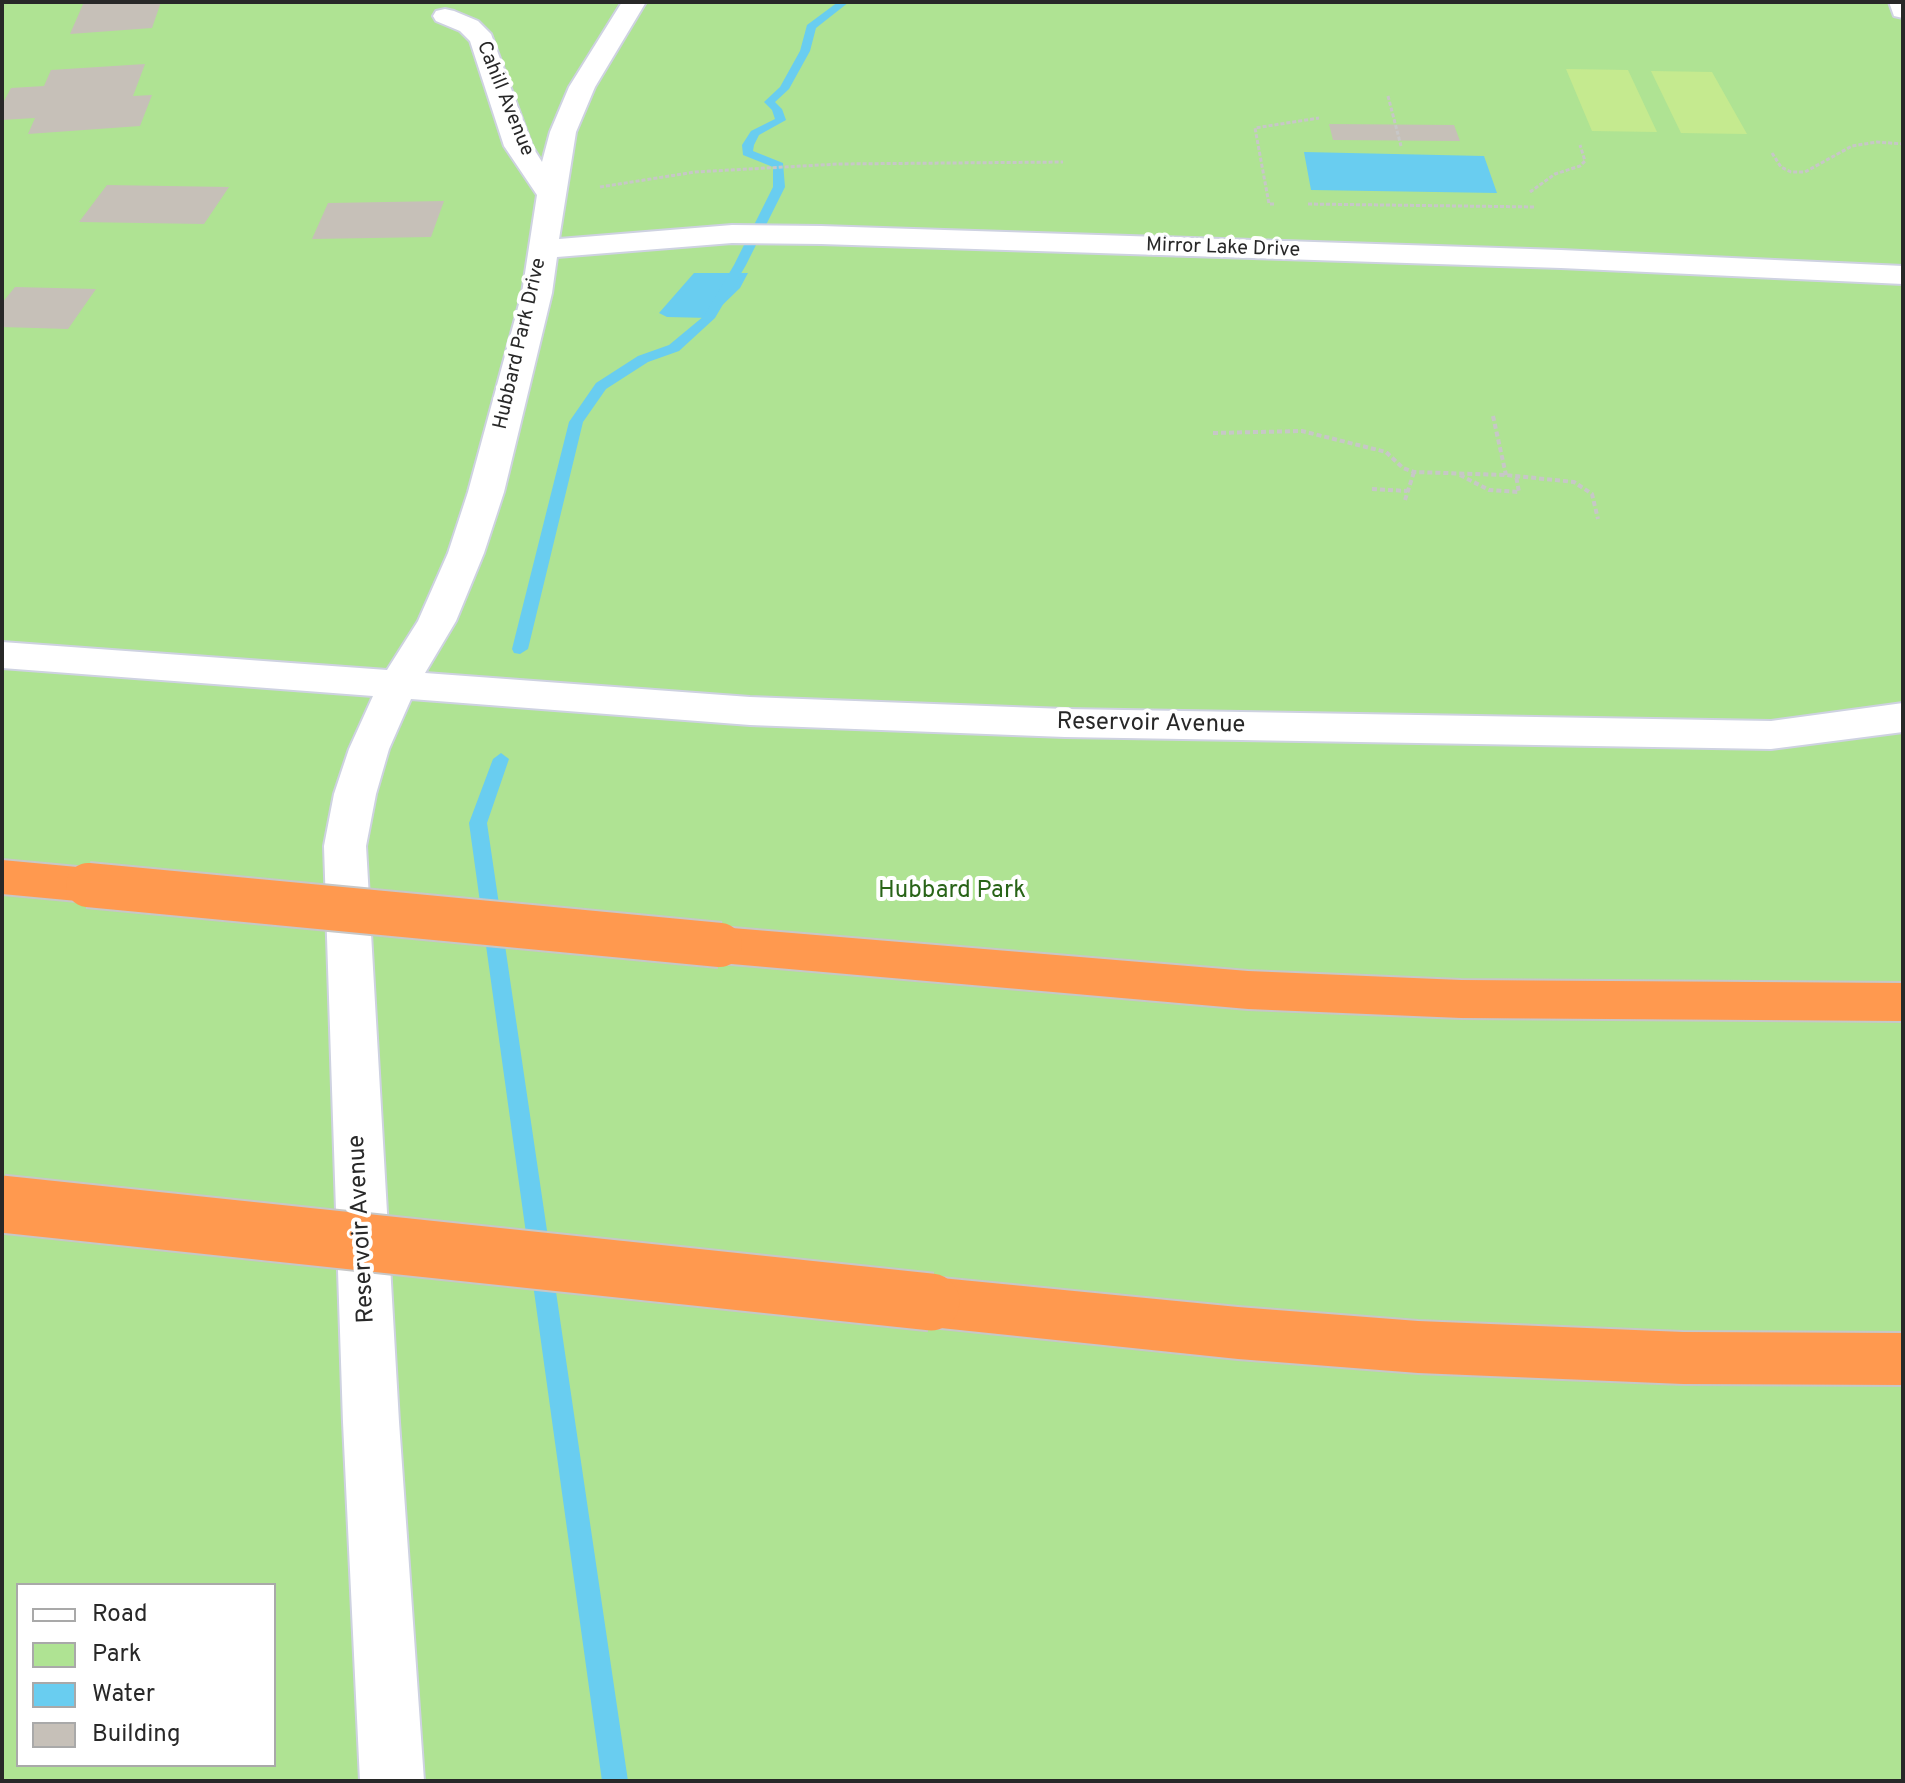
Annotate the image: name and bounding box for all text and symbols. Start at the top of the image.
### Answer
street label: Cahill Avenue [470,38,538,160]
street label: Mirror Lake Drive [1146,234,1300,264]
street label: Hubbard Park Drive [490,256,552,432]
street label: Reservoir Avenue [1056,709,1246,741]
park label: Hubbard Park [878,878,1026,906]
street label: Reservoir Avenue [344,1134,382,1324]
legend [16,1583,276,1767]
text: Road [92,1600,148,1630]
text: Park [92,1640,142,1670]
text: Water [92,1680,155,1710]
text: Building [92,1720,181,1750]

